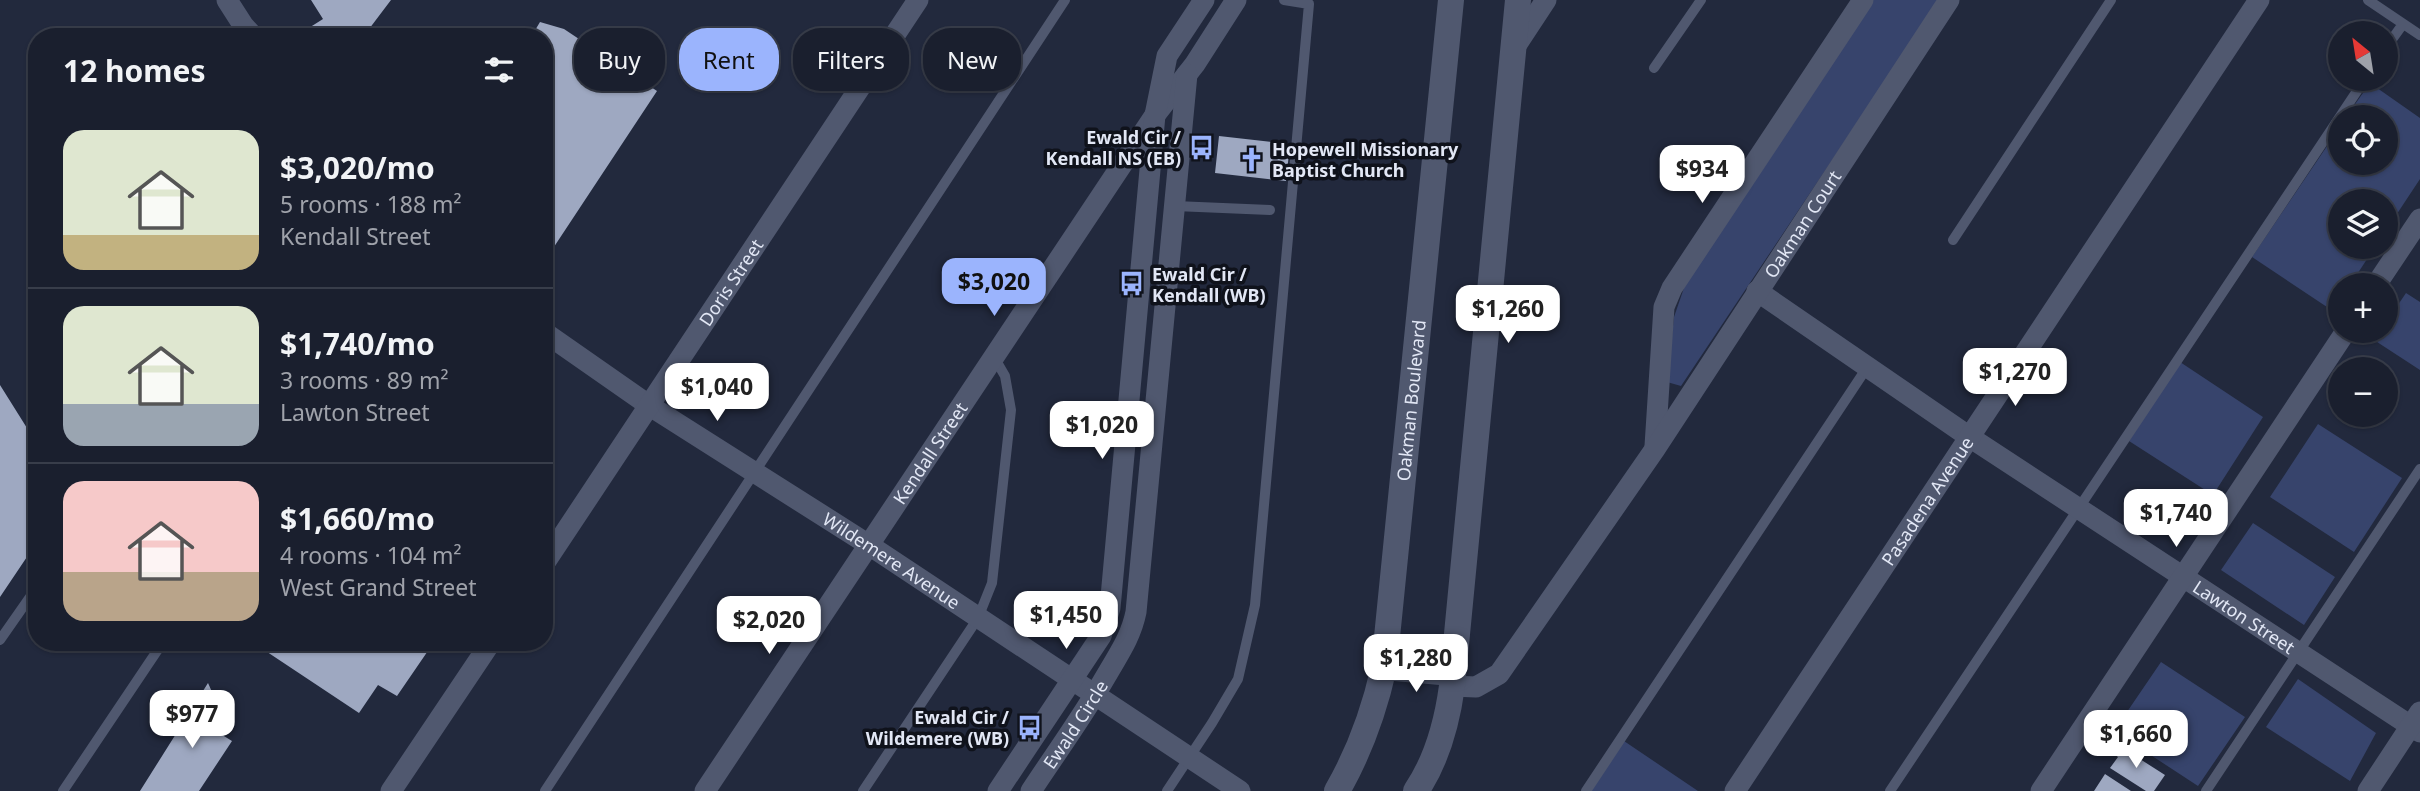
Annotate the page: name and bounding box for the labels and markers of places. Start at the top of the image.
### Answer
place label: Ewald Cir / Kendall NS (EB) [1046,125,1182,170]
bus stop icon: Ewald Cir / Kendall NS (EB) [1187,133,1215,161]
place label: Hopewell Missionary Baptist Church [1272,137,1459,182]
church icon: Hopewell Missionary Baptist Church [1238,145,1266,173]
pin: $934 [1661,146,1743,205]
pin: $3,020 [937,258,1051,318]
place label: Ewald Cir / Kendall (WB) [1152,262,1266,307]
bus stop icon: Ewald Cir / Kendall (WB) [1118,270,1146,298]
pin: $1,260 [1451,286,1565,345]
pin: $1,270 [1958,348,2072,408]
pin: $1,040 [660,364,774,423]
pin: $1,020 [1045,402,1159,461]
pin: $1,740 [2119,490,2233,549]
pin: $1,450 [1009,592,1123,651]
pin: $2,020 [712,596,826,656]
pin: $1,280 [1359,634,1473,694]
pin: $977 [151,690,233,750]
place label: Ewald Cir / Wildemere (WB) [866,705,1010,750]
pin: $1,660 [2079,710,2193,770]
bus stop icon: Ewald Cir / Wildemere (WB) [1015,713,1043,741]

